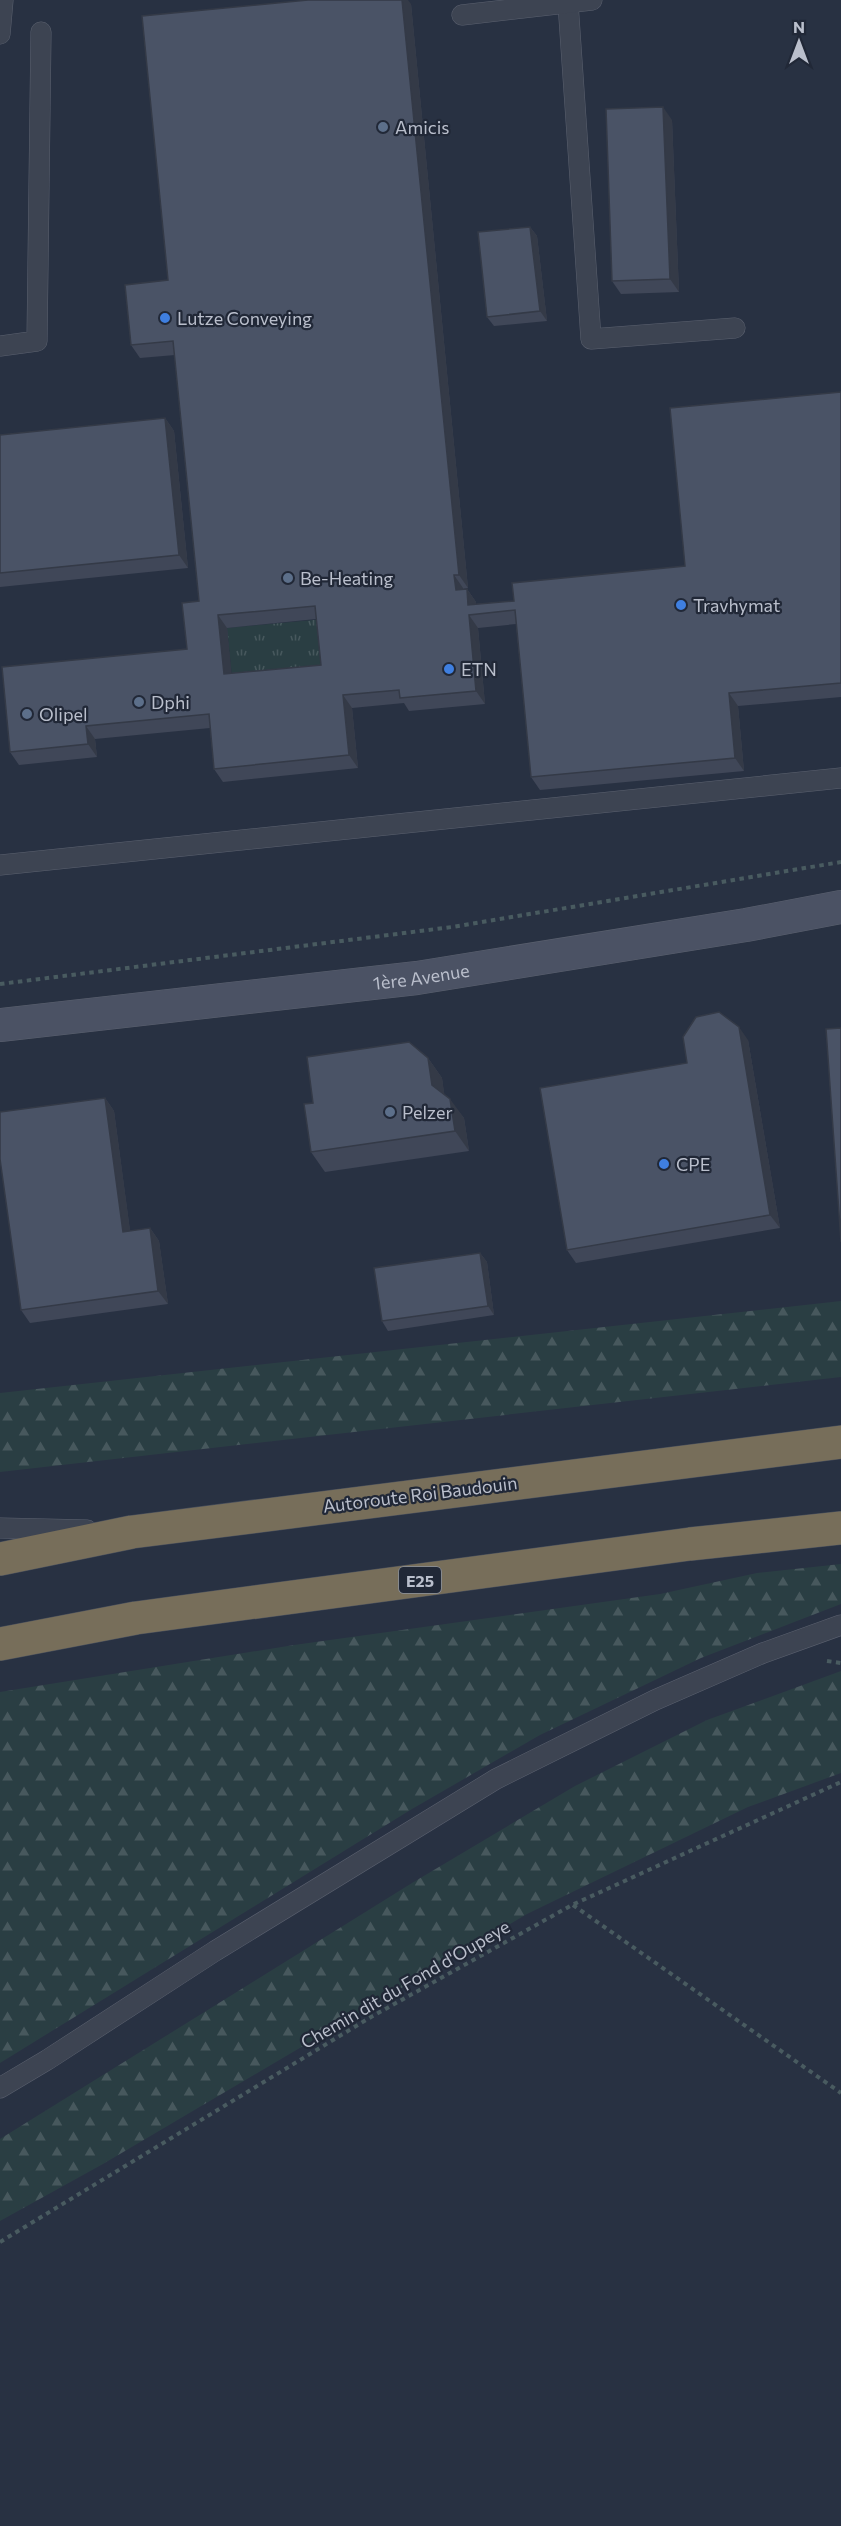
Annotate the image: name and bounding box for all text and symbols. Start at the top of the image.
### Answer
north arrow [769,12,829,72]
text: N [793,17,805,36]
place label: Amicis [395,116,449,138]
marker: Amicis [376,120,390,134]
place label: Lutze Conveying [177,307,312,329]
marker: Lutze Conveying [158,311,172,325]
place label: Be-Heating [300,567,393,589]
marker: Be-Heating [281,571,295,585]
place label: Travhymat [693,594,780,616]
marker: Travhymat [674,598,688,612]
place label: ETN [461,658,497,680]
marker: ETN [442,662,456,676]
place label: Dphi [151,691,190,713]
marker: Dphi [132,695,146,709]
place label: Olipel [39,703,88,725]
marker: Olipel [20,707,34,721]
street label: 1ère Avenue [372,959,471,994]
place label: Pelzer [402,1101,453,1123]
marker: Pelzer [383,1105,397,1119]
place label: CPE [676,1153,710,1175]
marker: CPE [657,1157,671,1171]
street label: Autoroute Roi Baudouin [322,1471,518,1517]
road number: E25 [399,1567,441,1593]
street label: Chemin dit du Fond d'Oupeye [296,1915,514,2053]

